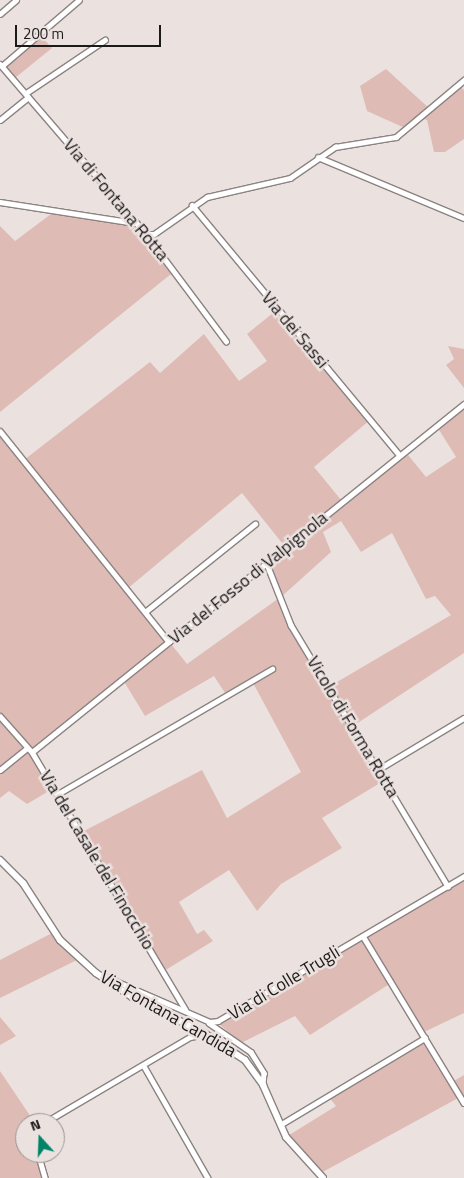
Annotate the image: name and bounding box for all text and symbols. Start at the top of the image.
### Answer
scale bar [18,15,164,47]
text: 200 m [23,22,64,45]
street label: Via di Fontana Rotta [59,134,173,266]
street label: Via dei Sassi [257,287,333,373]
street label: Via del Fosso di Valpignola [164,507,332,649]
street label: Vicolo di Forma Rotta [302,652,404,802]
street label: Via del Casale del Finocchio [35,766,159,954]
street label: Via di Colle Trugli [224,941,344,1025]
street label: Via Fontana Candida [96,966,240,1062]
north arrow [15,1113,65,1163]
text: N [27,1113,43,1136]

